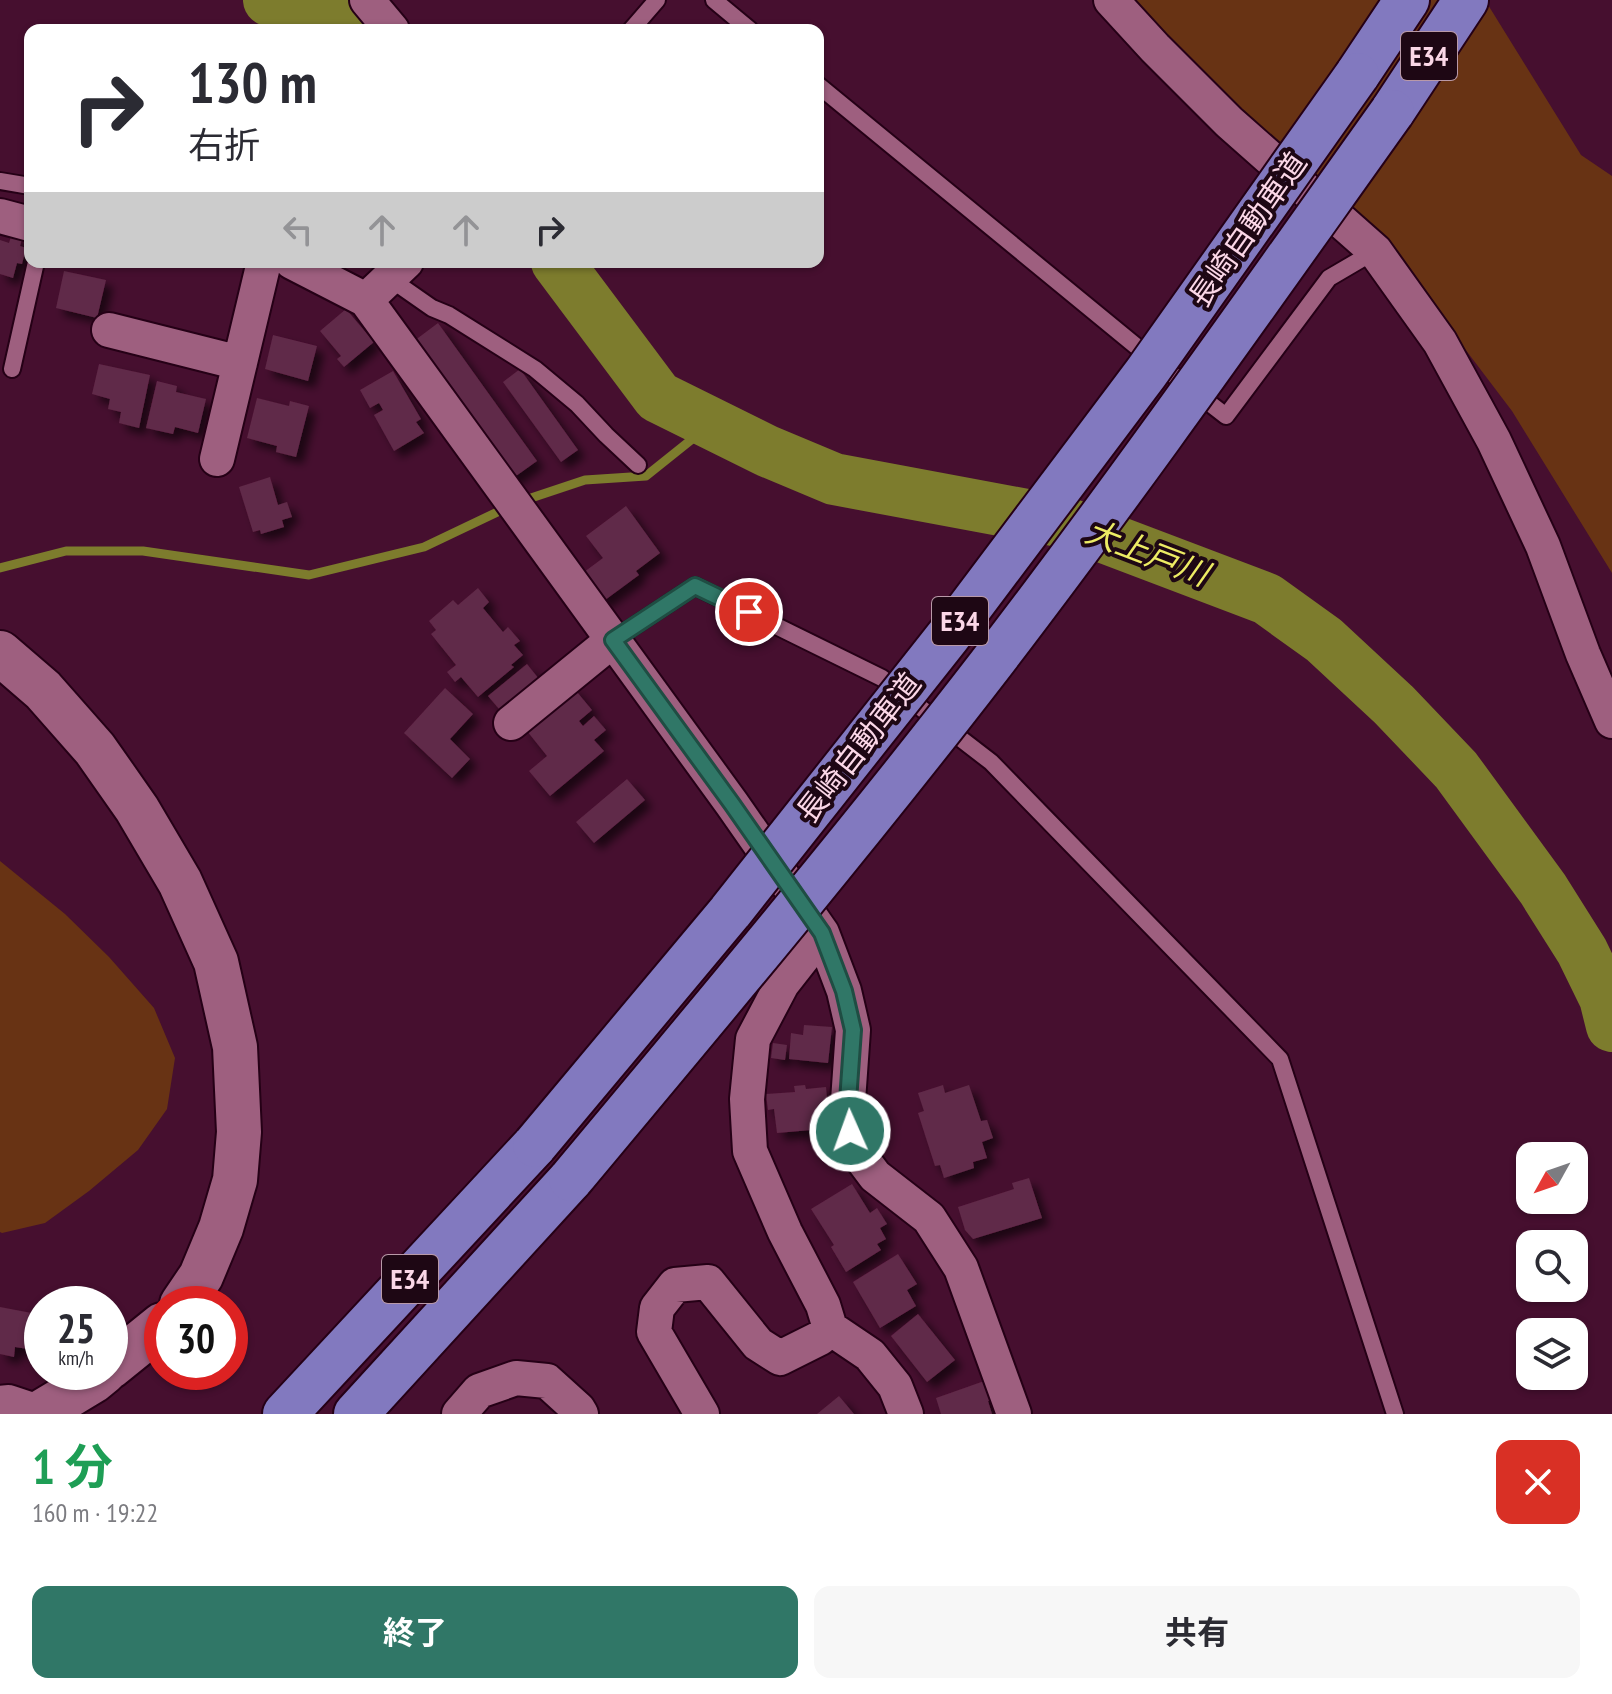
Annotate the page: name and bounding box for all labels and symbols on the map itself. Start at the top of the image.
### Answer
road number: E34 [1401,32,1457,80]
street label: 長崎自動車道 [1179,144,1314,314]
water label: 大上戸川 [1080,510,1217,596]
pin [715,578,783,646]
road number: E34 [932,597,988,645]
street label: 長崎自動車道 [787,664,929,830]
position arrow [808,1089,892,1173]
north arrow [1516,1142,1588,1214]
road number: E34 [382,1255,438,1303]
speed limit sign: 30 [144,1286,248,1390]

